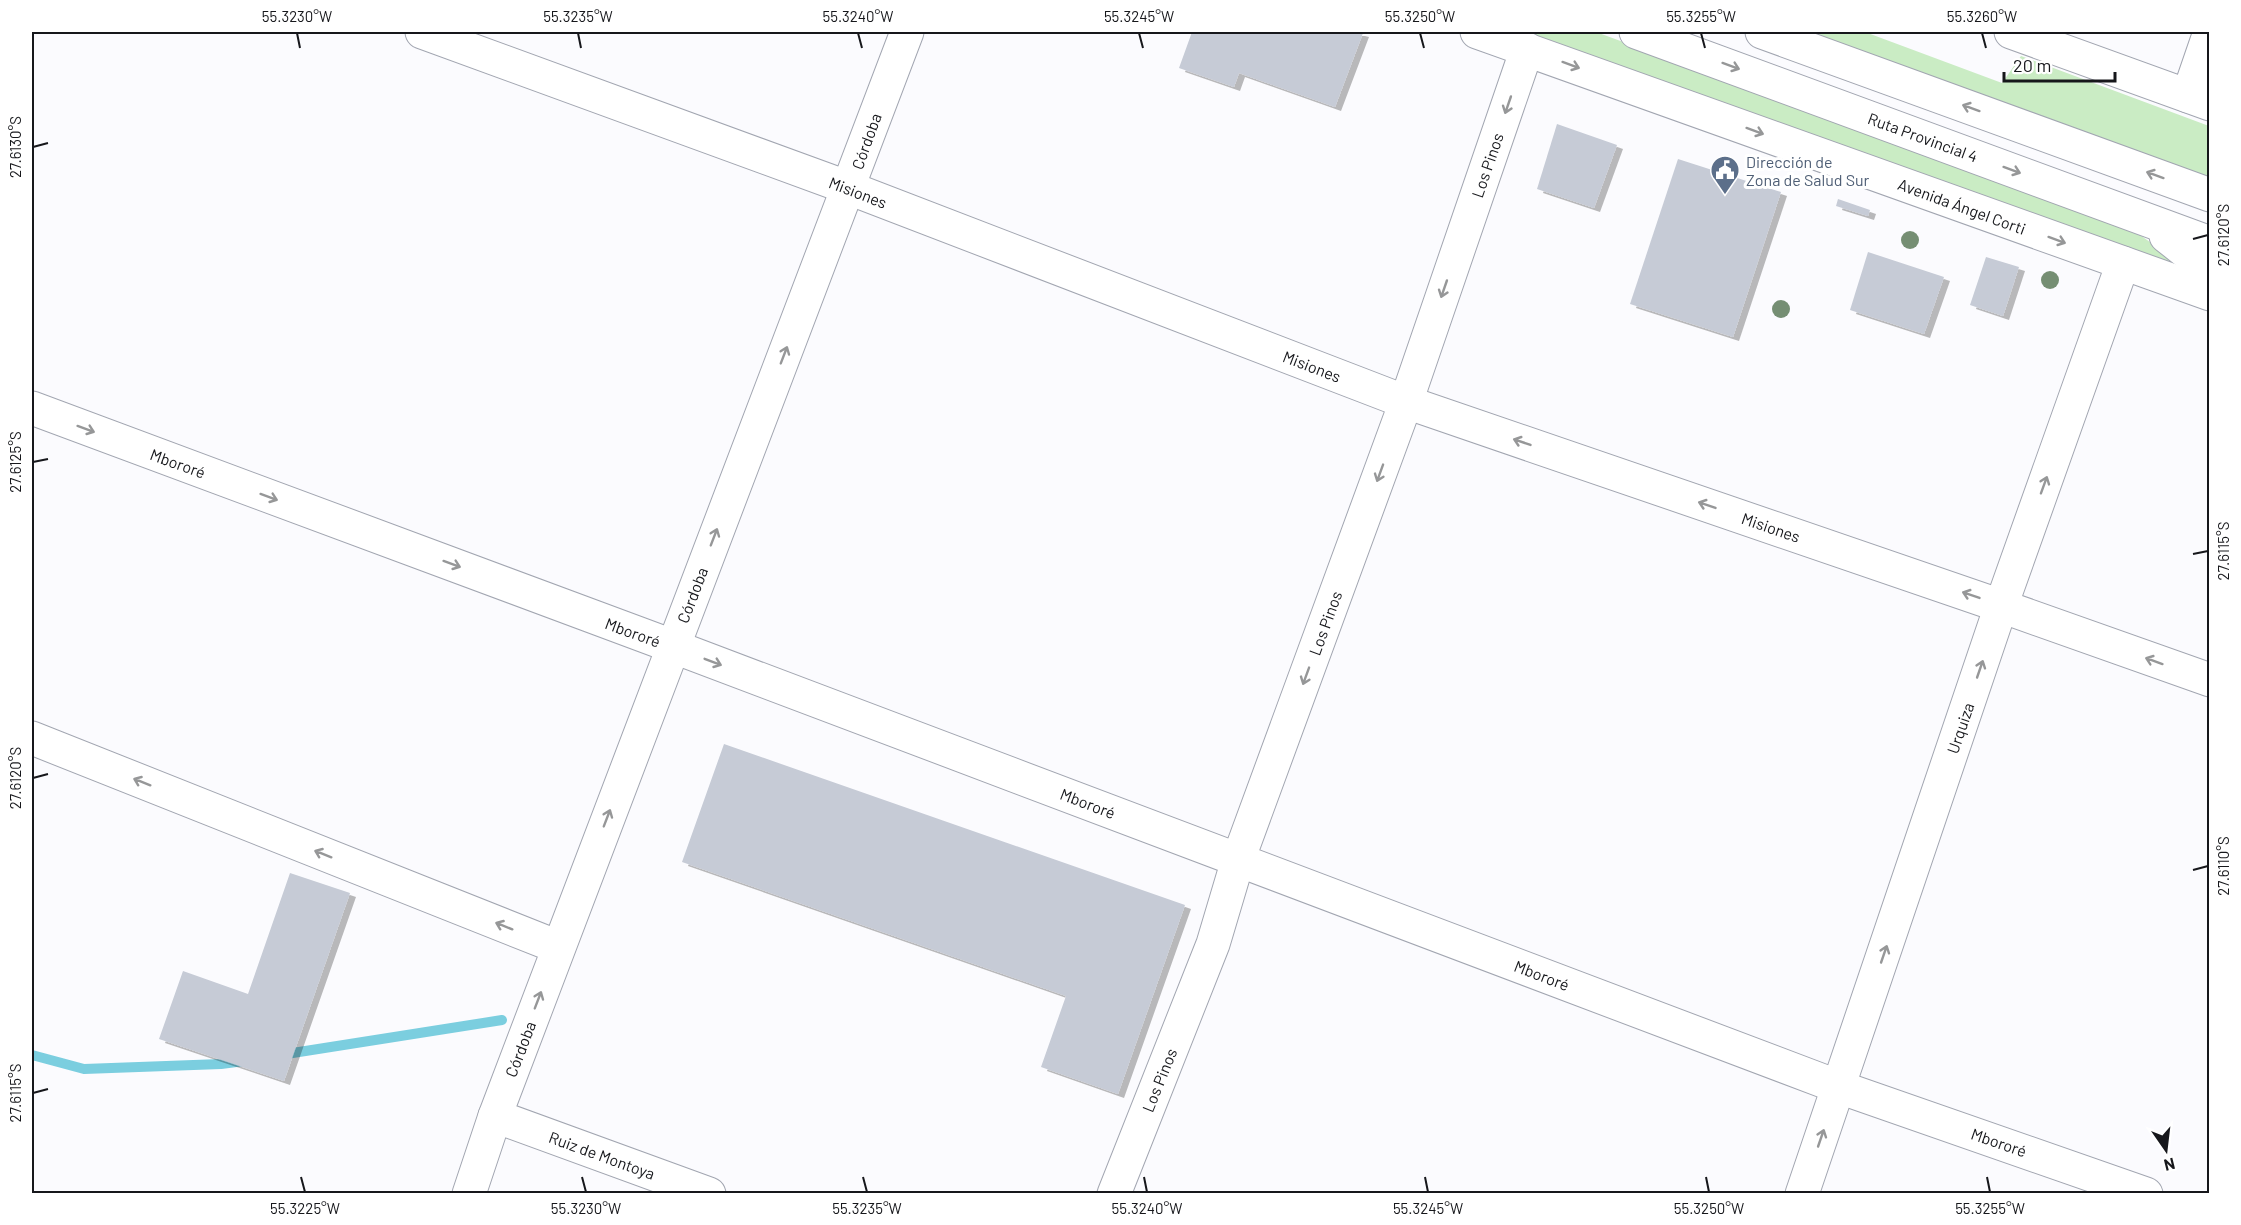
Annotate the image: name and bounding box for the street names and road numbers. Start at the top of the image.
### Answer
street label: Ruta Provincial 4 [1865,108,1981,166]
street label: Córdoba [847,110,885,172]
street label: Los Pinos [1467,130,1507,200]
street label: Misiones [826,172,890,212]
street label: Avenida Ángel Corti [1896,174,2028,238]
street label: Misiones [1280,346,1344,386]
street label: Mbororé [148,444,208,482]
street label: Misiones [1739,508,1803,546]
street label: Córdoba [673,564,711,626]
street label: Los Pinos [1305,588,1345,658]
street label: Mbororé [603,613,663,651]
street label: Urquiza [1942,700,1978,756]
street label: Mbororé [1058,784,1118,822]
street label: Mbororé [1512,956,1572,994]
street label: Córdoba [501,1018,539,1080]
street label: Los Pinos [1138,1045,1180,1115]
street label: Mbororé [1969,1124,2029,1160]
street label: Ruiz de Montoya [546,1127,658,1183]

